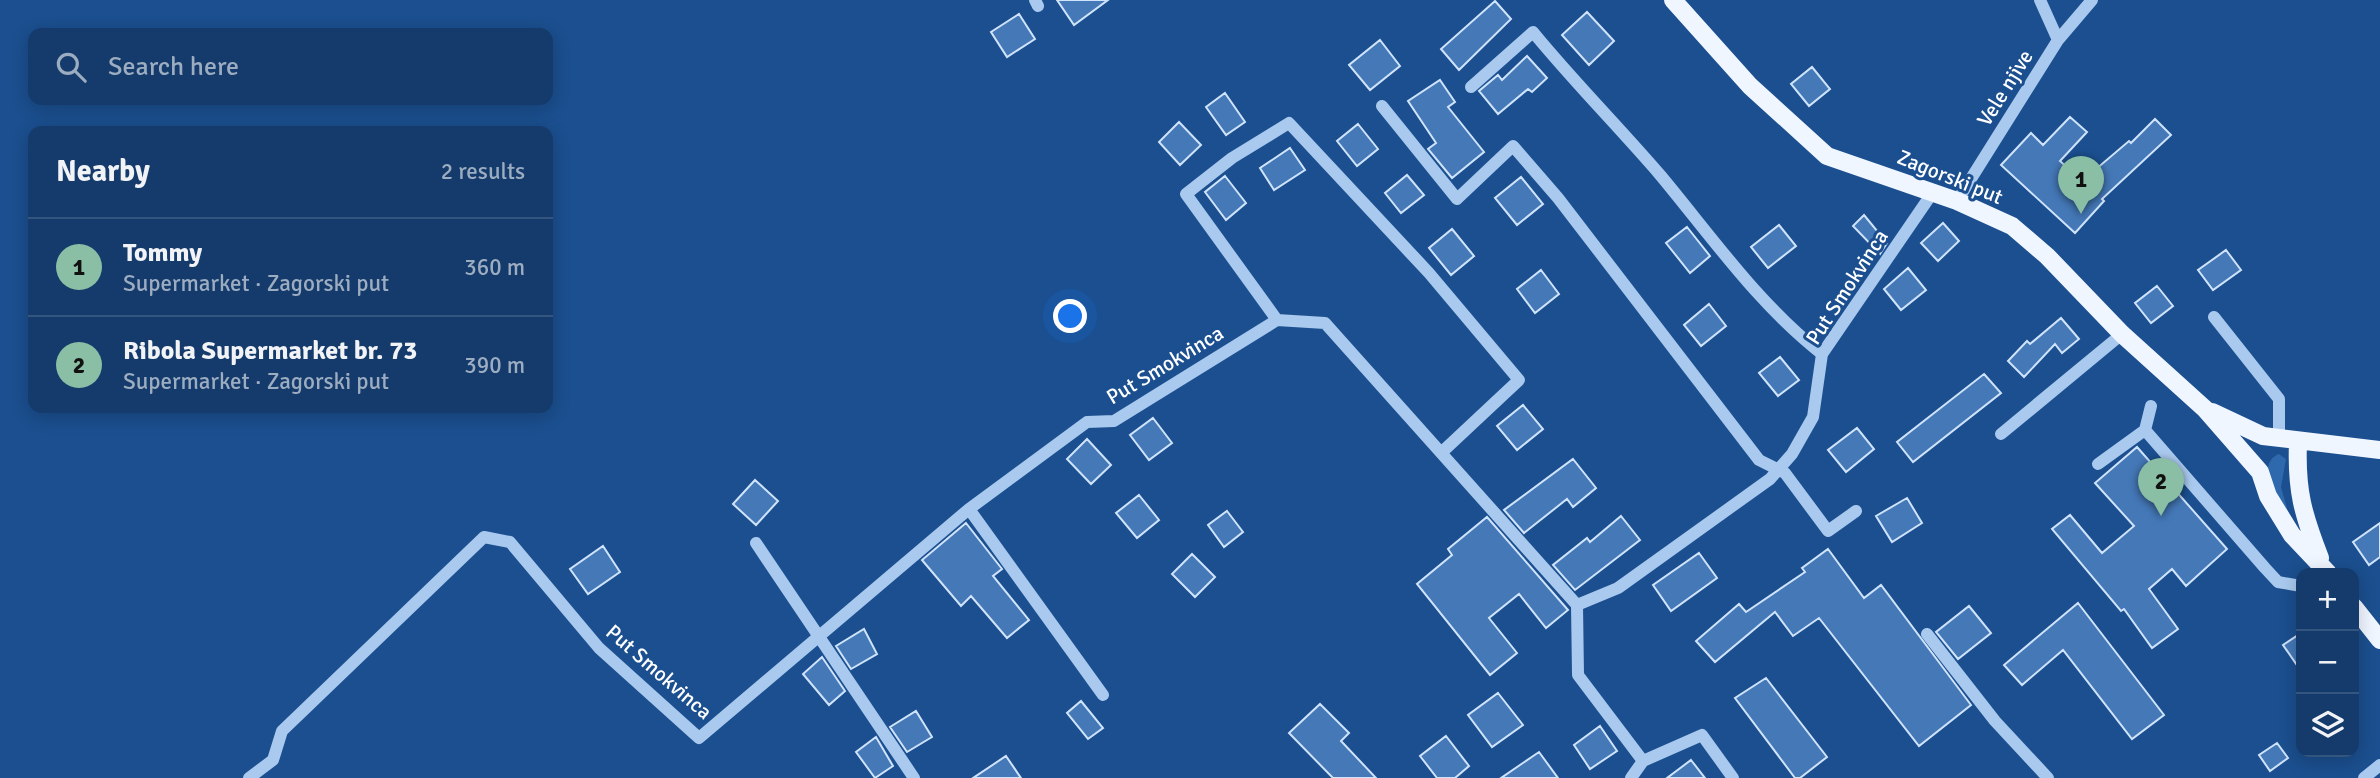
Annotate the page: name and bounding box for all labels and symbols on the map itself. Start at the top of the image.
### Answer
street label: Vele njive [1971,45,2039,131]
street label: Zagorski put [1893,144,2007,210]
pin: 1 [2058,156,2104,214]
street label: Put Smokvinca [1800,225,1894,349]
your location [1053,299,1087,333]
street label: Put Smokvinca [1102,320,1228,410]
pin: 2 [2138,458,2184,516]
street label: Put Smokvinca [601,619,717,725]

